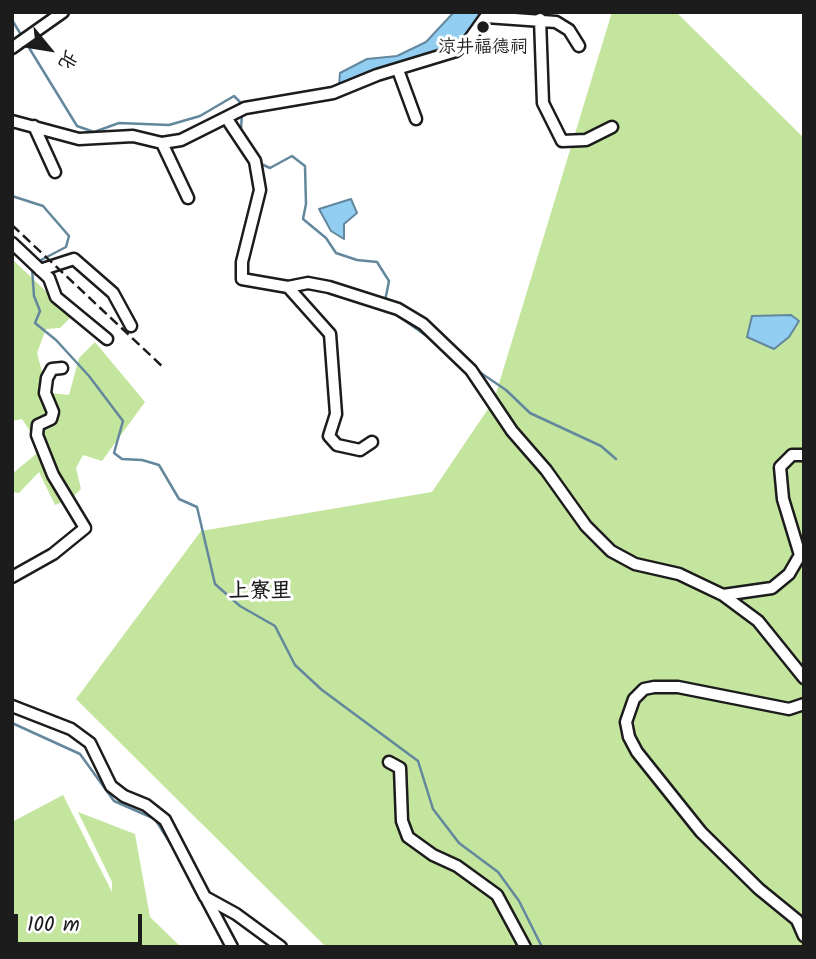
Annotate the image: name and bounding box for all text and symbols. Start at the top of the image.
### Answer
north arrow [14,14,84,84]
marker: 涼井福德祠 [475,19,491,35]
place label: 涼井福德祠 [438,38,528,60]
text: 北 [49,44,85,75]
district label: 上寮里 [229,580,291,606]
scale bar [18,900,145,944]
text: 100 m [27,909,80,942]

